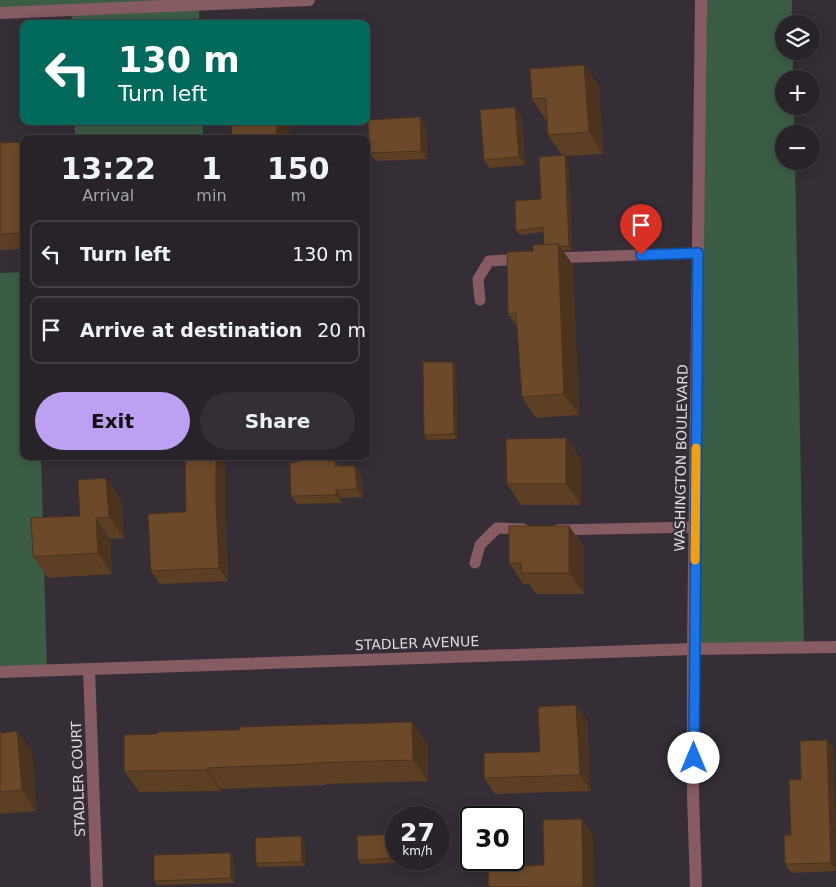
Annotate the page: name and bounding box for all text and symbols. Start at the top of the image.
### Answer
map controls [775,15,820,170]
button: layers [775,15,820,60]
icon: left [35,40,100,105]
text: 130 m [118,40,240,80]
button: + [775,70,820,115]
text: Turn left [118,81,207,106]
button: − [775,125,820,170]
text: 13:22 [60,151,156,186]
text: 1 [201,151,222,186]
text: 150 [267,151,330,186]
text: Arrival [82,186,134,205]
text: min [196,186,227,205]
text: m [290,186,306,205]
pin [620,204,662,255]
icon: arrive [627,211,655,239]
icon: left [37,240,65,268]
text: Turn left [80,243,171,265]
text: 130 m [292,243,353,265]
icon: arrive [37,316,65,344]
text: Arrive at destination [80,319,302,341]
text: 20 m [317,319,366,341]
street label: WASHINGTON BOULEVARD [671,364,691,552]
button: Exit [35,392,190,450]
button: Share [200,392,355,450]
street label: STADLER AVENUE [355,633,479,653]
street label: STADLER COURT [68,720,88,837]
position arrow [667,731,719,783]
speed limit sign: 30 [460,806,525,871]
text: 27 [400,818,435,847]
text: km/h [402,844,433,858]

